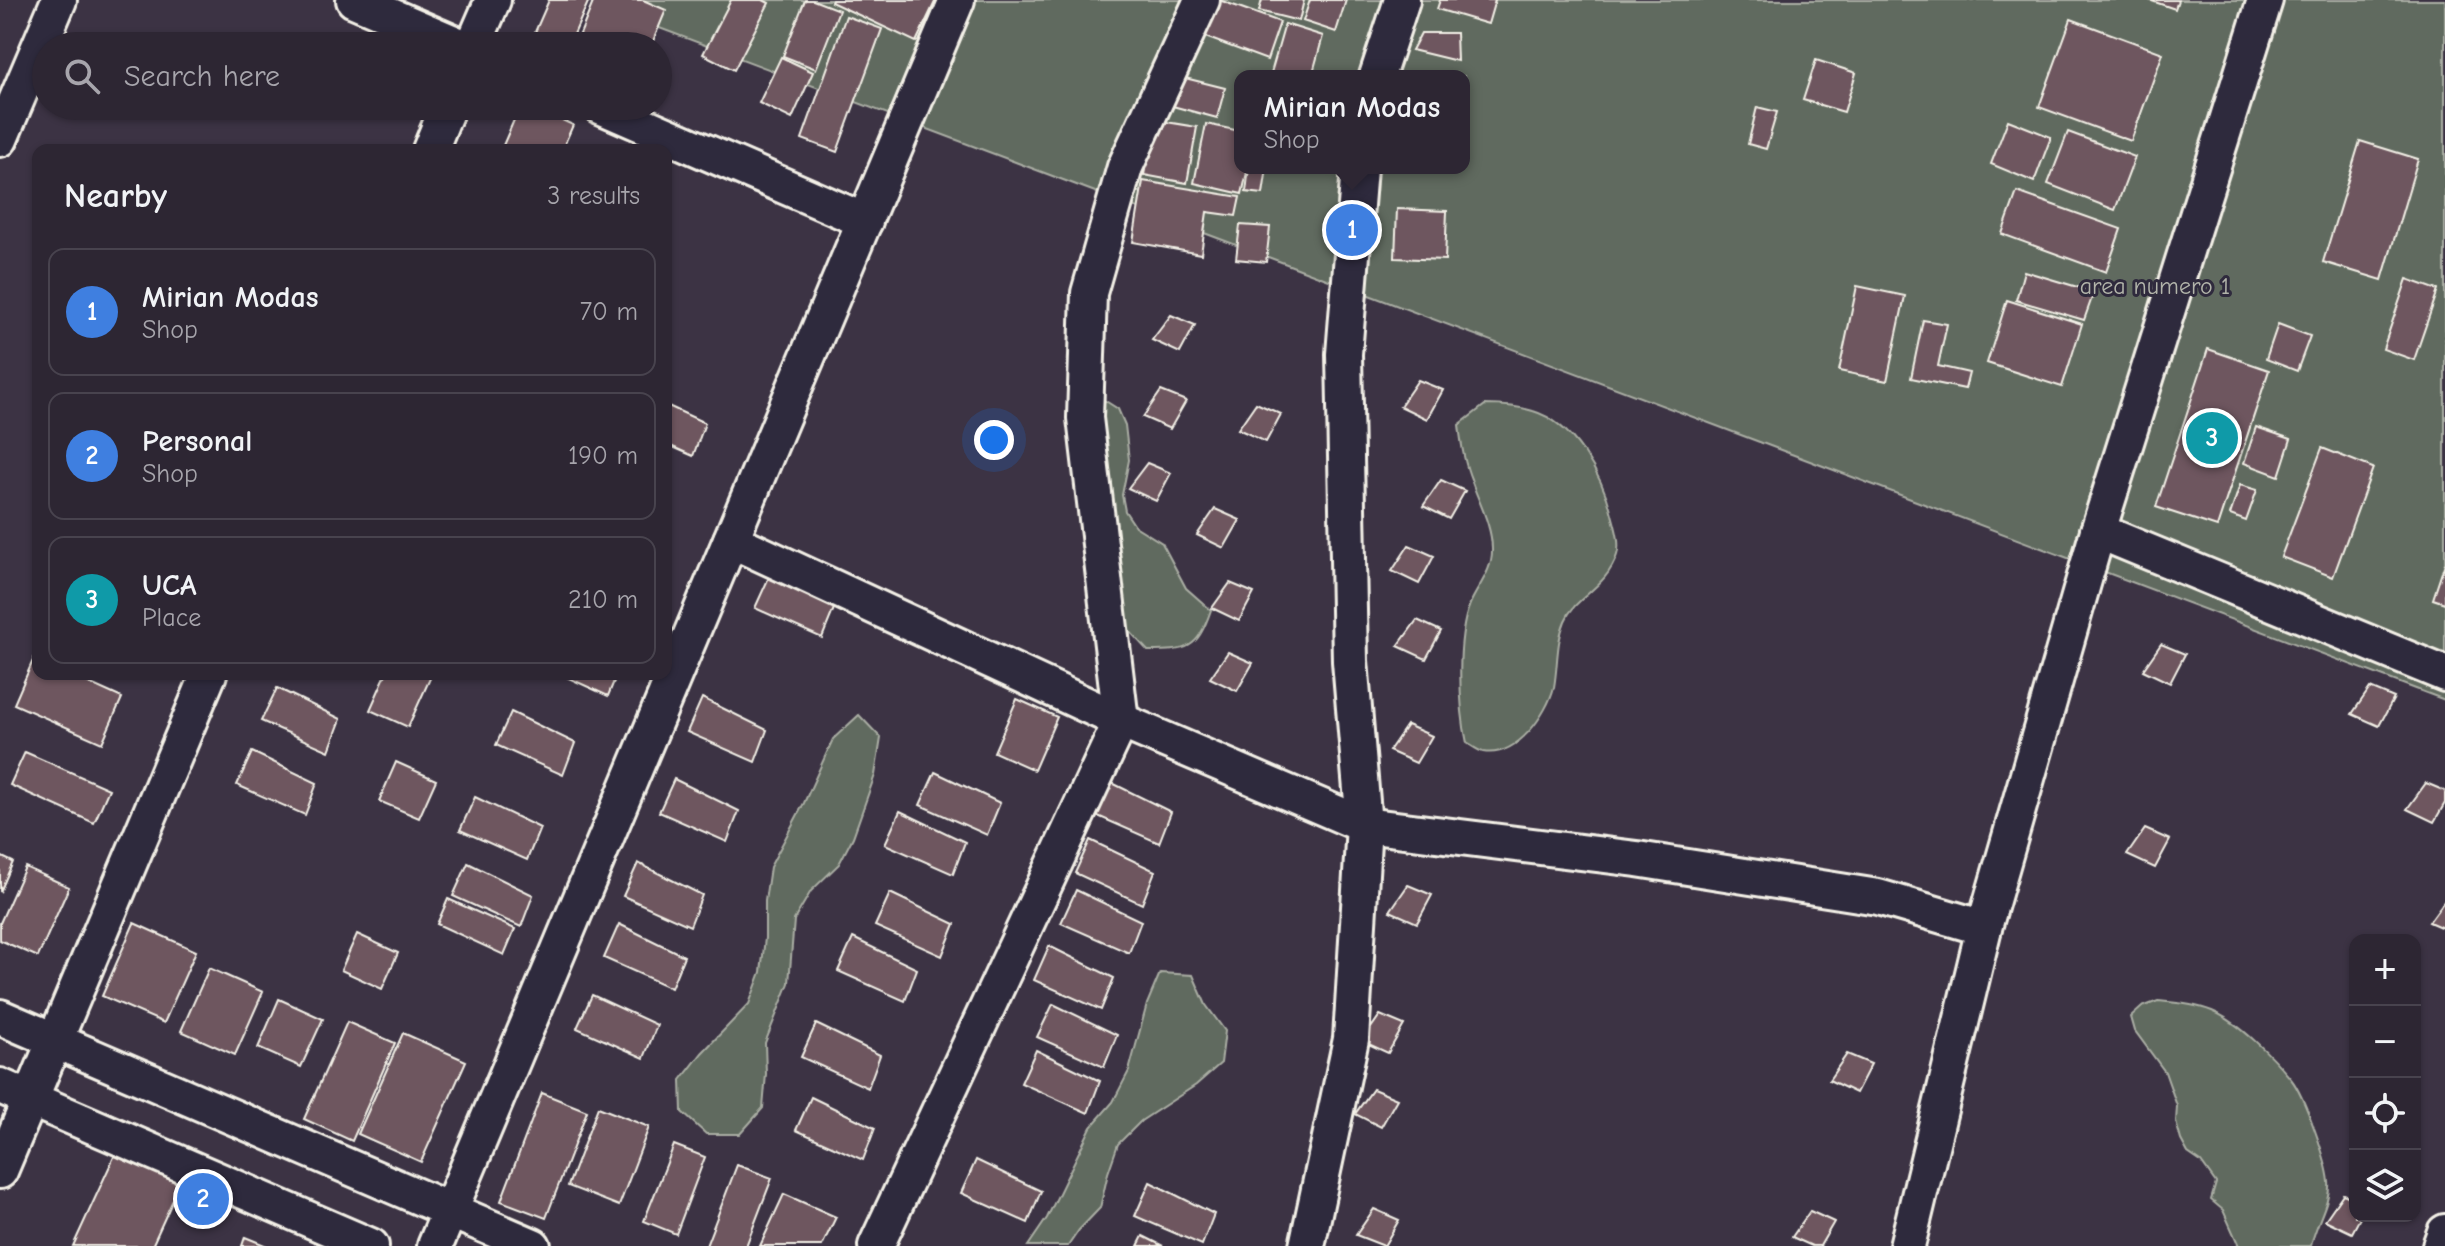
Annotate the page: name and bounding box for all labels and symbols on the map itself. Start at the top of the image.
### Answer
pin: 1 [1326,200,1378,260]
park label: area numero 1 [2080,272,2230,300]
pin: 3 [2186,408,2238,468]
your location [974,420,1014,460]
pin: 2 [177,1169,229,1229]

